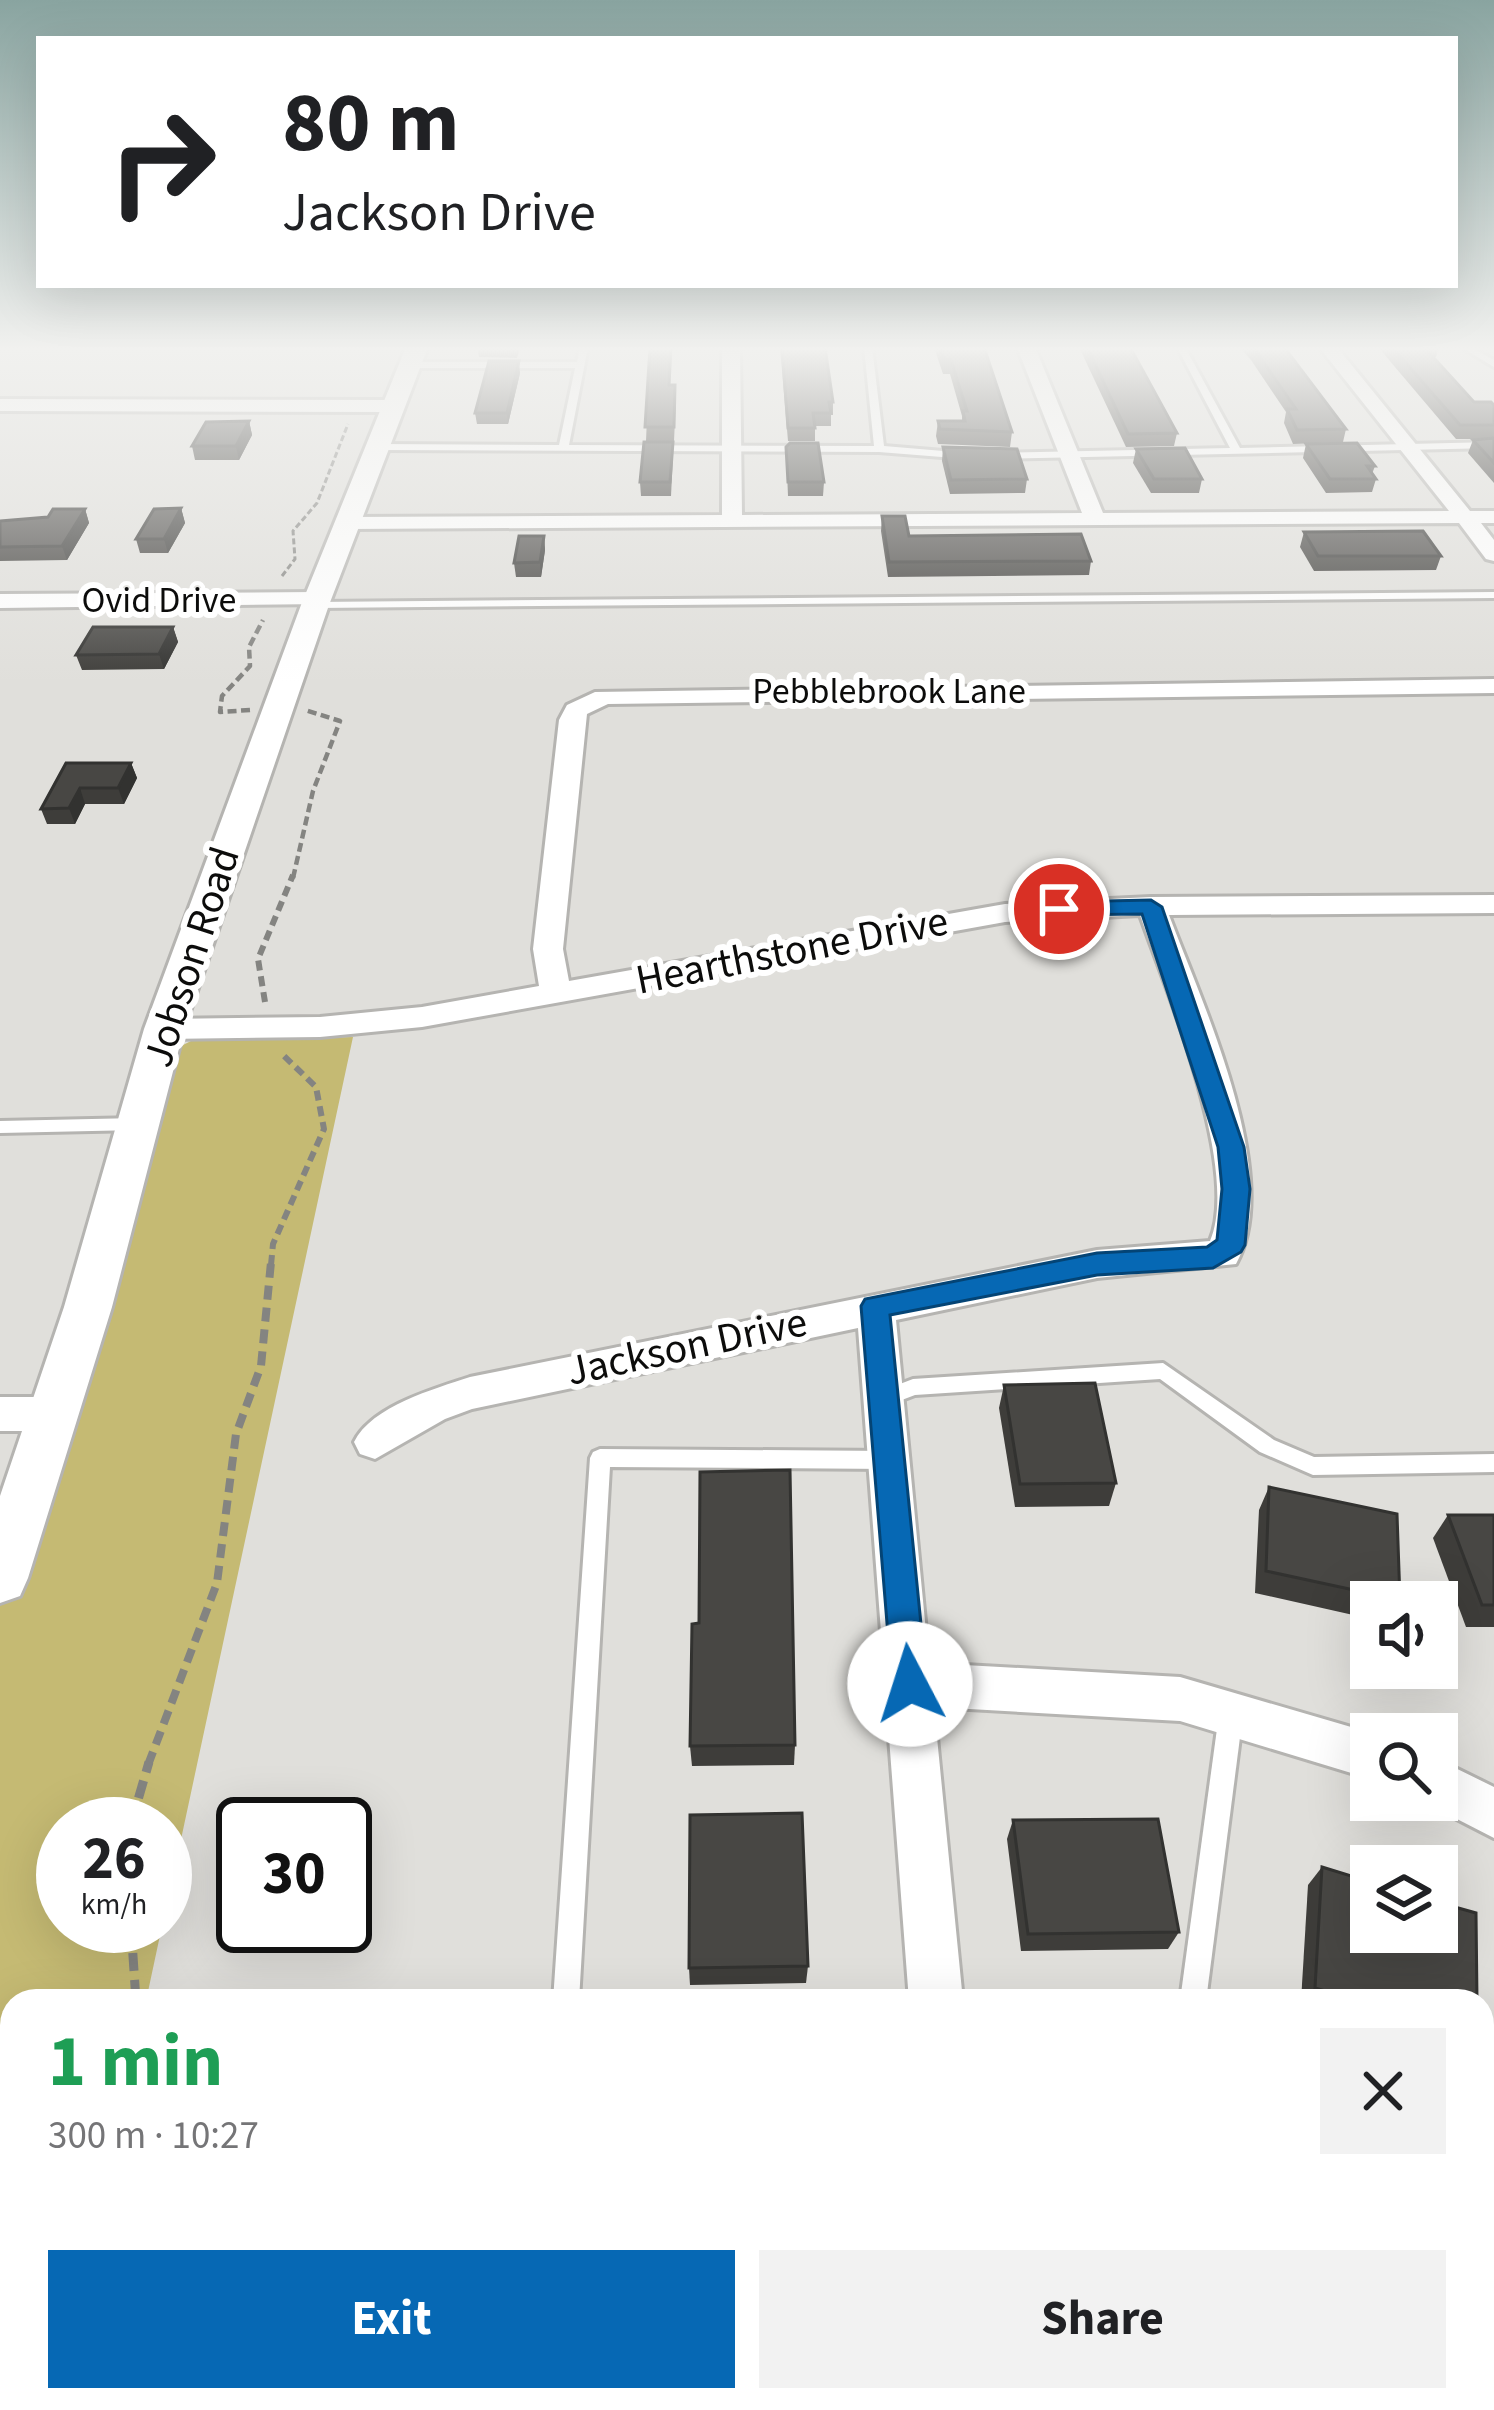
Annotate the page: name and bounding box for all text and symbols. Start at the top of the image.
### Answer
text: 80 m [282,64,460,184]
icon: right [84,84,240,240]
text: Jackson Drive [282,175,596,252]
street label: Ovid Drive [82,575,236,626]
street label: Pebblebrook Lane [752,666,1026,717]
street label: Jobson Road [128,839,256,1075]
pin [1008,858,1110,960]
icon: arrive [1026,876,1092,942]
street label: Hearthstone Drive [631,891,953,1011]
street label: Jackson Drive [561,1292,813,1402]
map controls [1350,1581,1458,1953]
button: sound [1350,1581,1458,1689]
position arrow [847,1621,973,1747]
button: search [1350,1713,1458,1821]
speed limit sign: 30 [216,1797,372,1953]
text: 26 [82,1817,146,1902]
button: layers [1350,1845,1458,1953]
text: km/h [81,1883,147,1926]
text: 1 min [48,2011,223,2114]
button: close [1320,2028,1446,2154]
text: 300 m · 10:27 [48,2108,259,2164]
button: Exit [48,2250,735,2388]
button: Share [759,2250,1446,2388]

